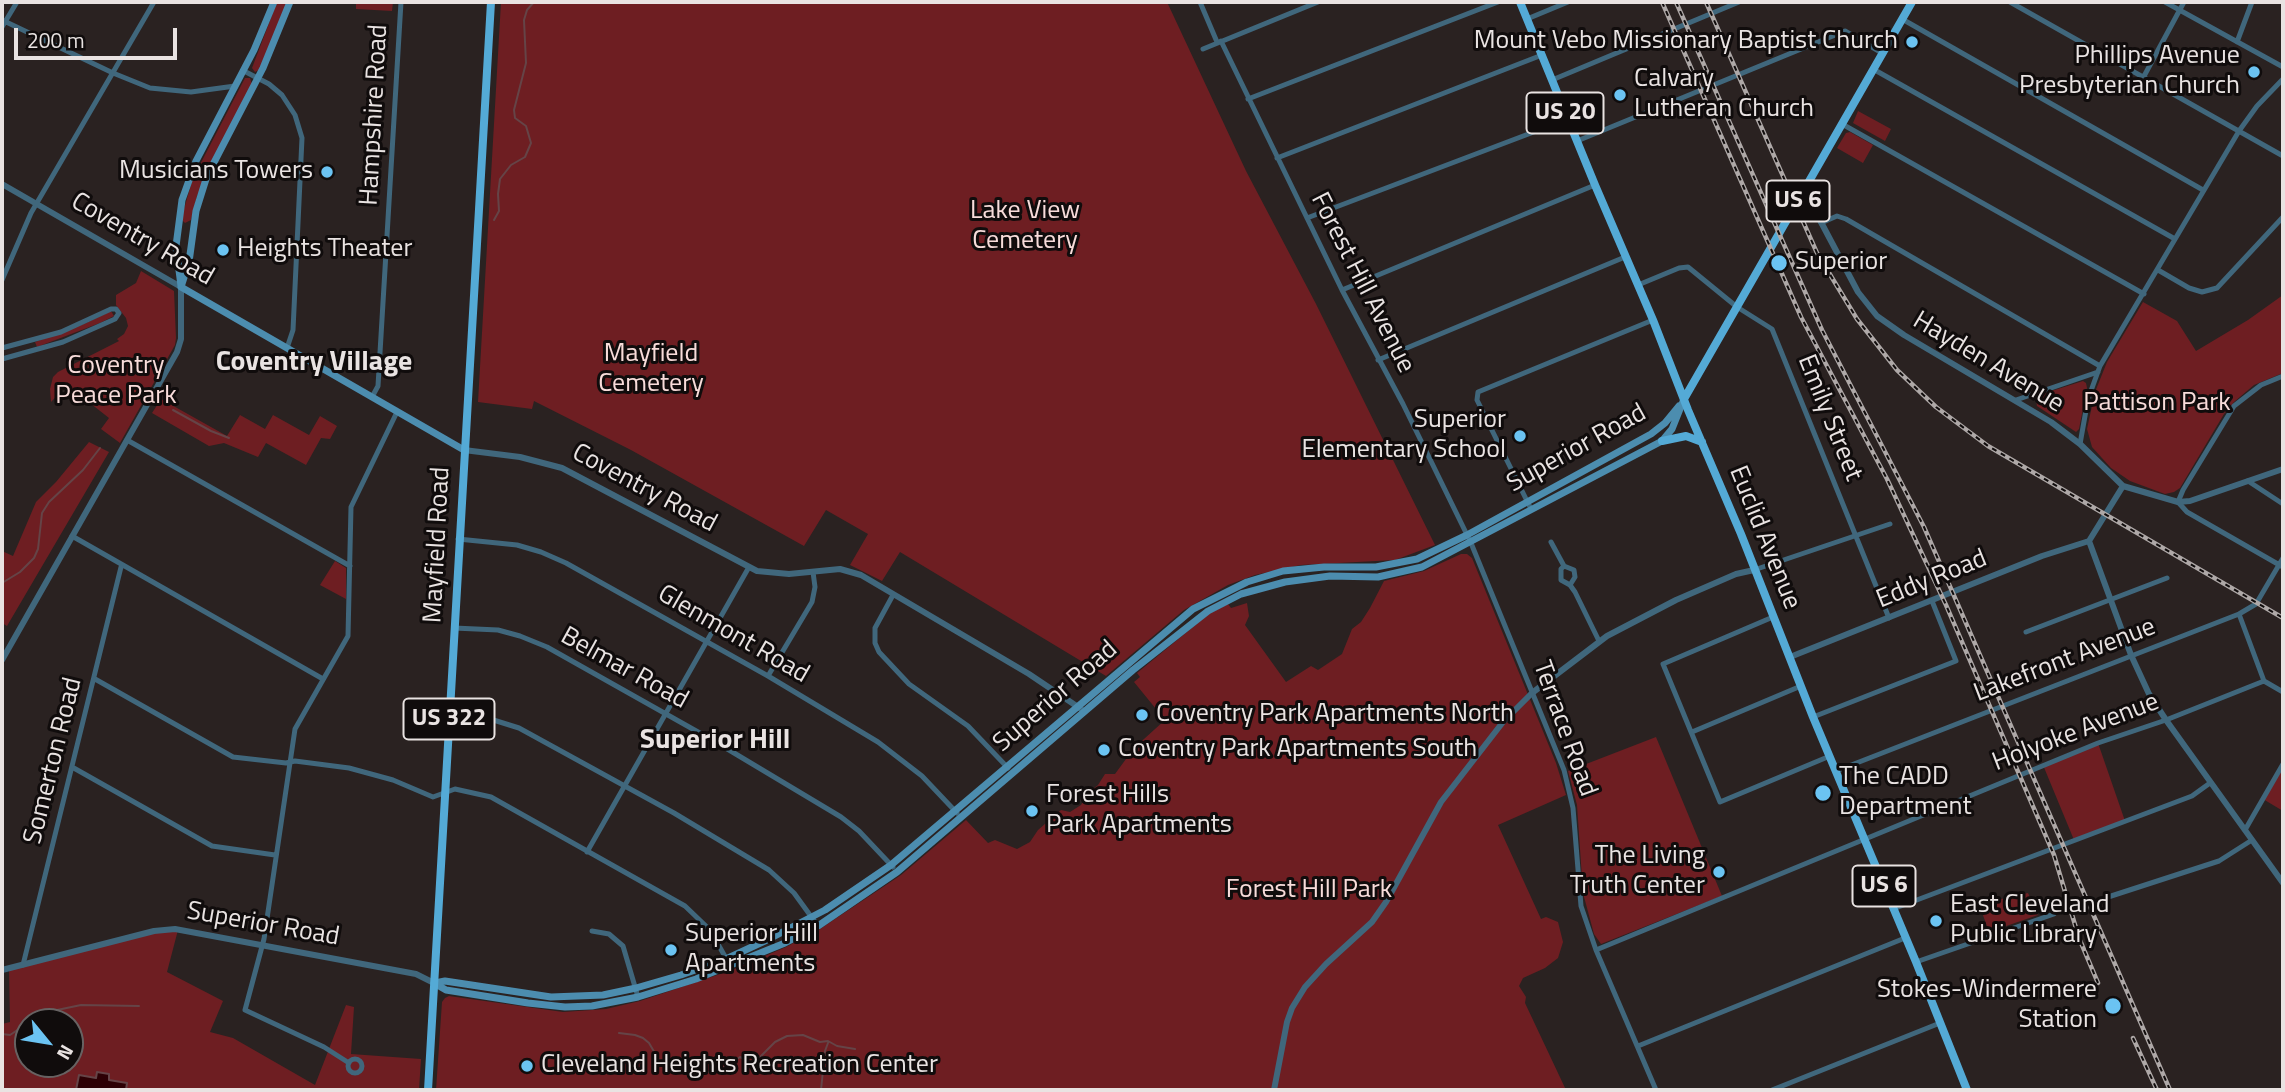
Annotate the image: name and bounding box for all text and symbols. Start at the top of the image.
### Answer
scale bar [18,14,180,58]
street label: Hampshire Road [355,23,395,207]
text: 200 m [27,24,84,56]
place label: Mount Vebo Missionary Baptist Church [1474,26,1898,58]
marker: Mount Vebo Missionary Baptist Church [1904,34,1920,50]
place label: Phillips Avenue Presbyterian Church [2019,41,2240,102]
place label: Calvary Lutheran Church [1634,64,1814,126]
marker: Phillips Avenue Presbyterian Church [2246,64,2262,80]
marker: Calvary Lutheran Church [1612,87,1628,103]
road number: US 20 [1526,92,1604,134]
place label: Musicians Towers [119,156,313,188]
marker: Musicians Towers [319,164,335,180]
road number: US 6 [1766,181,1829,222]
street label: Coventry Road [65,187,219,293]
street label: Forest Hill Avenue [1303,188,1421,378]
park label: Lake View Cemetery [970,196,1080,258]
place label: Heights Theater [237,234,412,266]
marker: Heights Theater [215,242,231,258]
place label: Superior [1795,247,1887,279]
marker: Superior [1769,253,1789,273]
street label: Hayden Avenue [1907,306,2069,420]
park label: Mayfield Cemetery [598,339,704,400]
district label: Coventry Village [216,346,412,380]
street label: Emily Street [1790,350,1868,486]
park label: Coventry Peace Park [55,351,177,412]
park label: Pattison Park [2083,388,2231,420]
street label: Superior Road [1502,398,1652,500]
place label: Superior Elementary School [1301,405,1506,466]
marker: Superior Elementary School [1512,428,1528,444]
street label: Coventry Road [566,438,722,540]
street label: Euclid Avenue [1721,462,1807,614]
street label: Mayfield Road [418,466,458,624]
street label: Eddy Road [1872,544,1992,616]
street label: Glenmont Road [652,579,814,691]
street label: Lakefront Avenue [1970,612,2160,710]
street label: Belmar Road [555,621,693,717]
street label: Superior Road [988,635,1124,759]
street label: Terrace Road [1525,657,1603,801]
street label: Somerton Road [18,675,90,847]
street label: Holyoke Avenue [1988,687,2164,779]
road number: US 322 [404,698,494,740]
place label: Coventry Park Apartments North [1156,699,1514,731]
marker: Coventry Park Apartments North [1134,707,1150,723]
district label: Superior Hill [640,724,790,758]
place label: Coventry Park Apartments South [1118,734,1477,766]
marker: Coventry Park Apartments South [1096,742,1112,758]
place label: The CADD Department [1839,762,1972,824]
place label: Forest Hills Park Apartments [1046,780,1232,842]
marker: The CADD Department [1813,783,1833,803]
marker: Forest Hills Park Apartments [1024,803,1040,819]
place label: The Living Truth Center [1570,841,1705,903]
marker: The Living Truth Center [1711,864,1727,880]
road number: US 6 [1853,866,1916,906]
park label: Forest Hill Park [1226,875,1392,907]
place label: East Cleveland Public Library [1950,890,2110,951]
street label: Superior Road [184,896,342,954]
marker: East Cleveland Public Library [1928,913,1944,929]
place label: Superior Hill Apartments [685,919,818,981]
marker: Superior Hill Apartments [663,942,679,958]
place label: Stokes-Windermere Station [1877,975,2097,1036]
marker: Stokes-Windermere Station [2103,996,2123,1016]
north arrow [14,1008,84,1078]
text: N [50,1040,82,1066]
place label: Cleveland Heights Recreation Center [541,1050,938,1082]
marker: Cleveland Heights Recreation Center [519,1058,535,1074]

